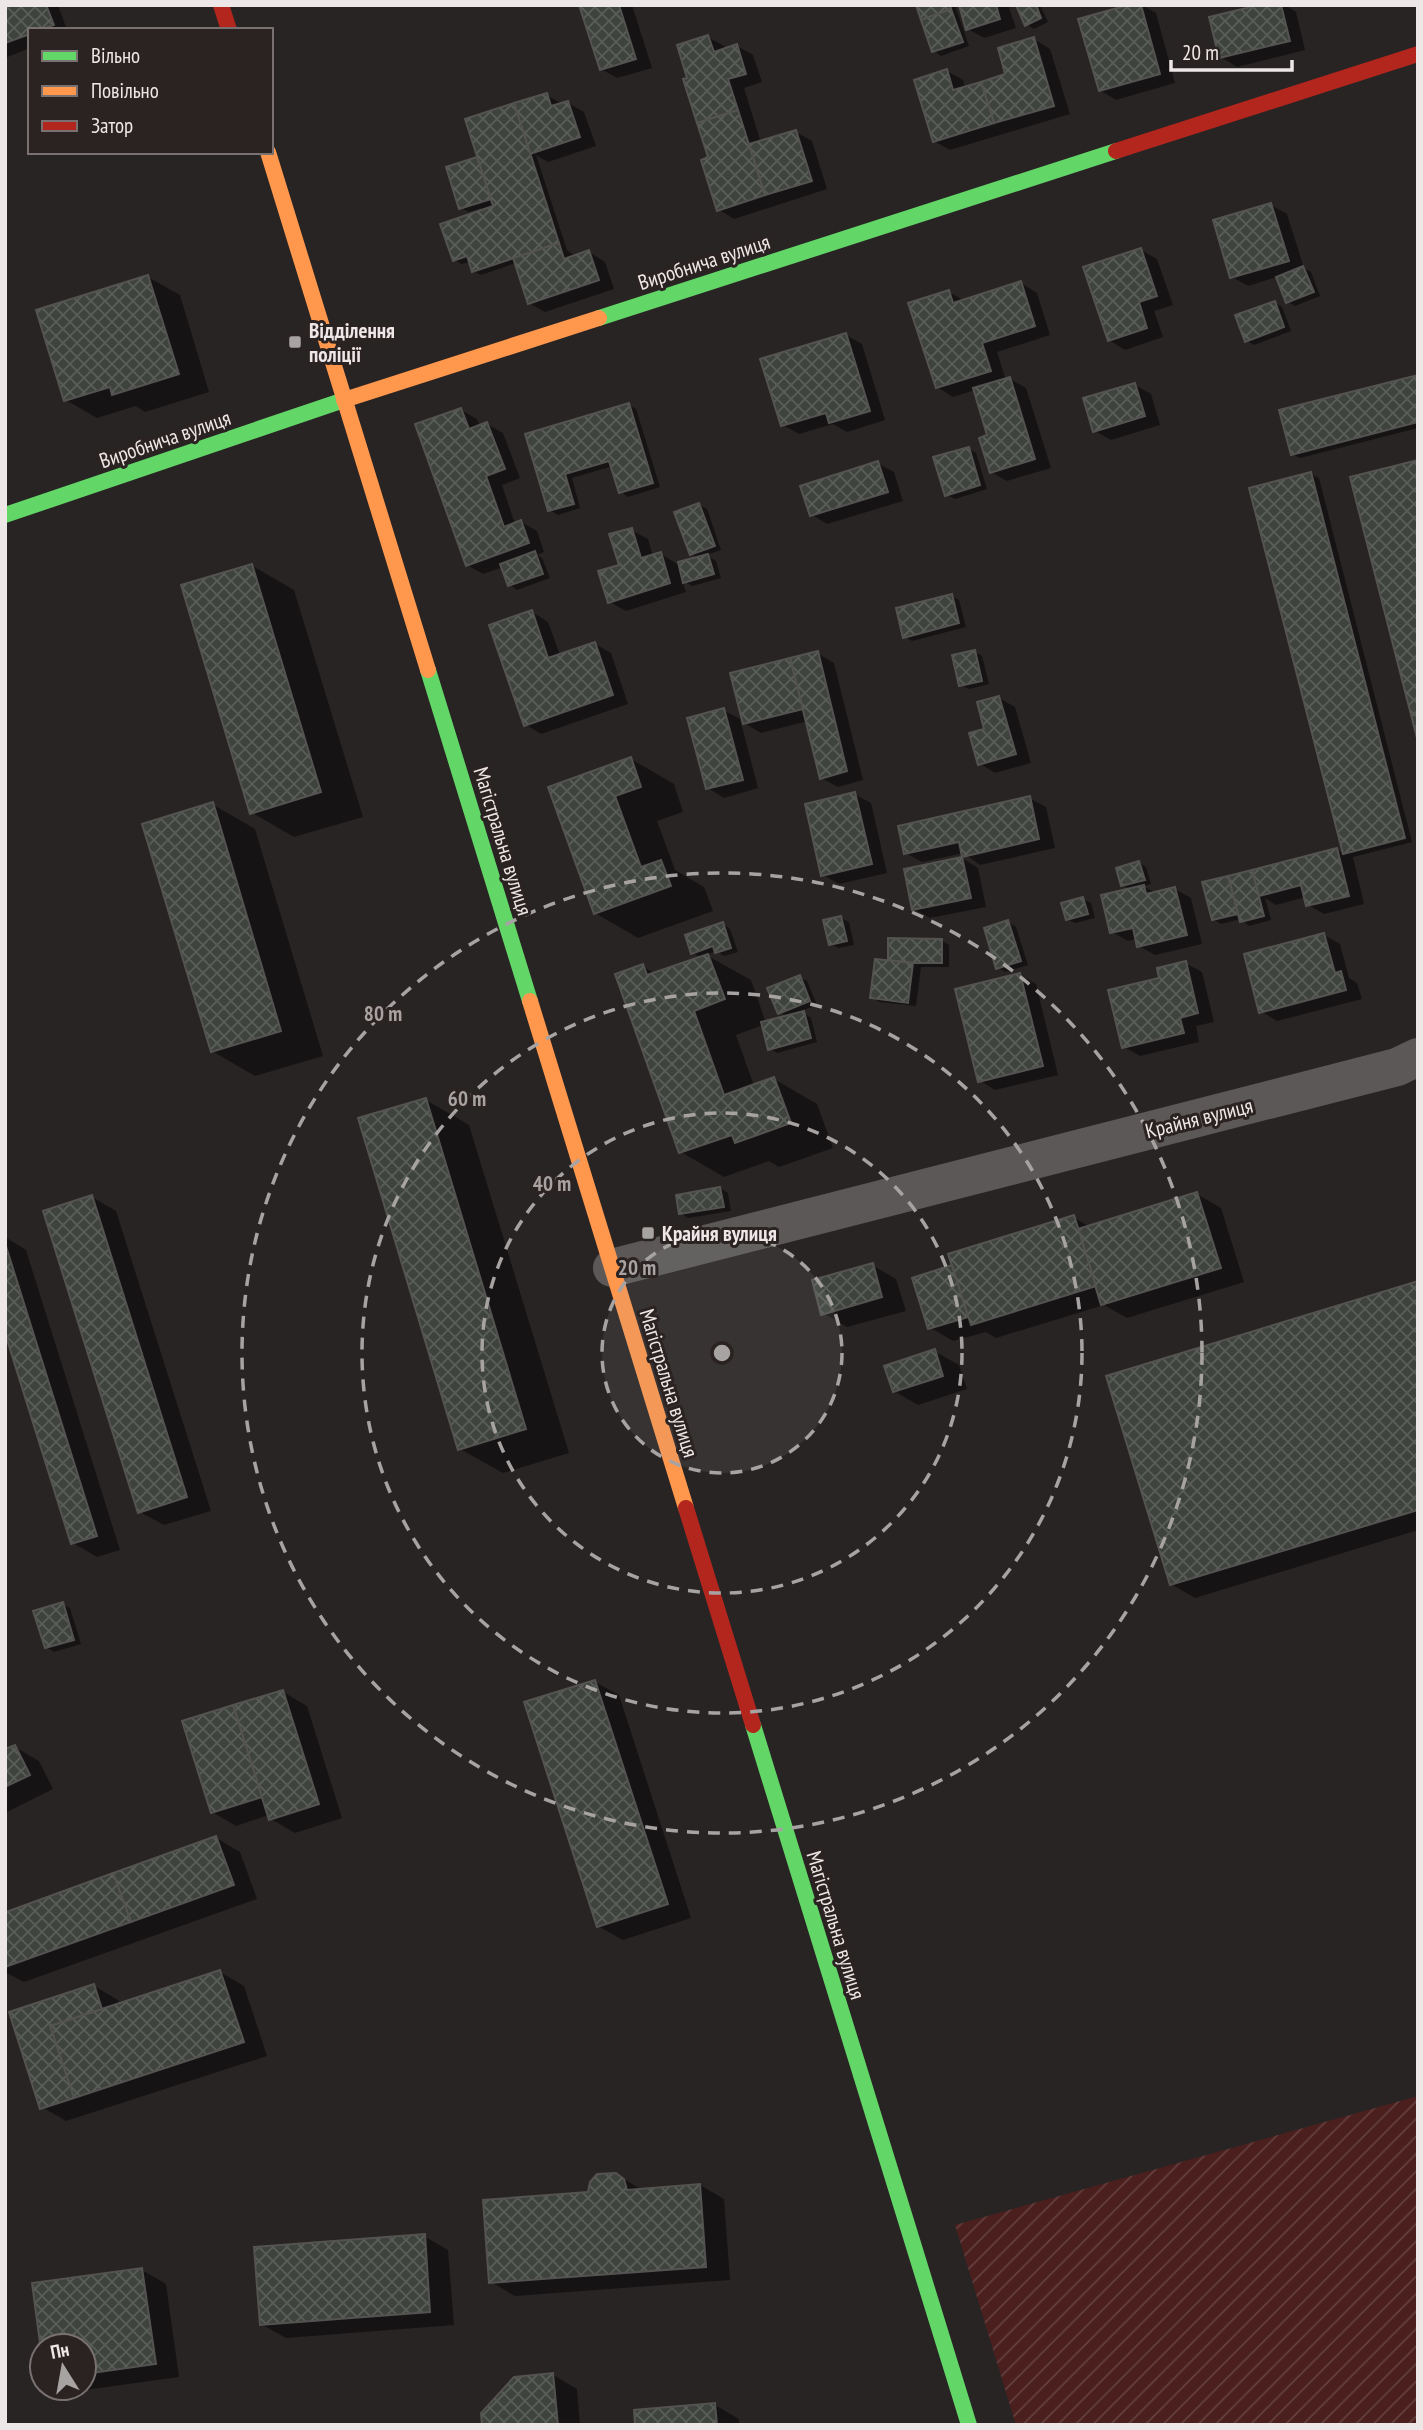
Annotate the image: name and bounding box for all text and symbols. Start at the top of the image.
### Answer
legend [28,28,273,154]
scale bar [1171,28,1292,72]
text: 20 m [1182,39,1219,66]
text: Вільно [91,42,140,69]
text: Повільно [91,77,159,104]
text: Затор [91,112,133,139]
street label: Виробнича вулиця [635,228,773,296]
place label: Відділення поліції [309,317,395,368]
marker: Відділення поліції [287,334,303,350]
street label: Виробнича вулиця [96,404,234,474]
street label: Магістральна вулиця [468,764,538,918]
text: 80 m [364,1000,402,1027]
text: 60 m [448,1085,486,1112]
street label: Крайня вулиця [1142,1092,1256,1144]
text: 40 m [533,1170,571,1197]
place label: Крайня вулиця [662,1220,777,1247]
marker: Крайня вулиця [640,1225,656,1241]
text: 20 m [618,1254,656,1281]
street label: Магістральна вулиця [634,1306,704,1460]
centre of rings [710,1341,734,1365]
street label: Магістральна вулиця [801,1848,871,2002]
north arrow [28,2332,98,2402]
text: Пн [48,2337,71,2364]

